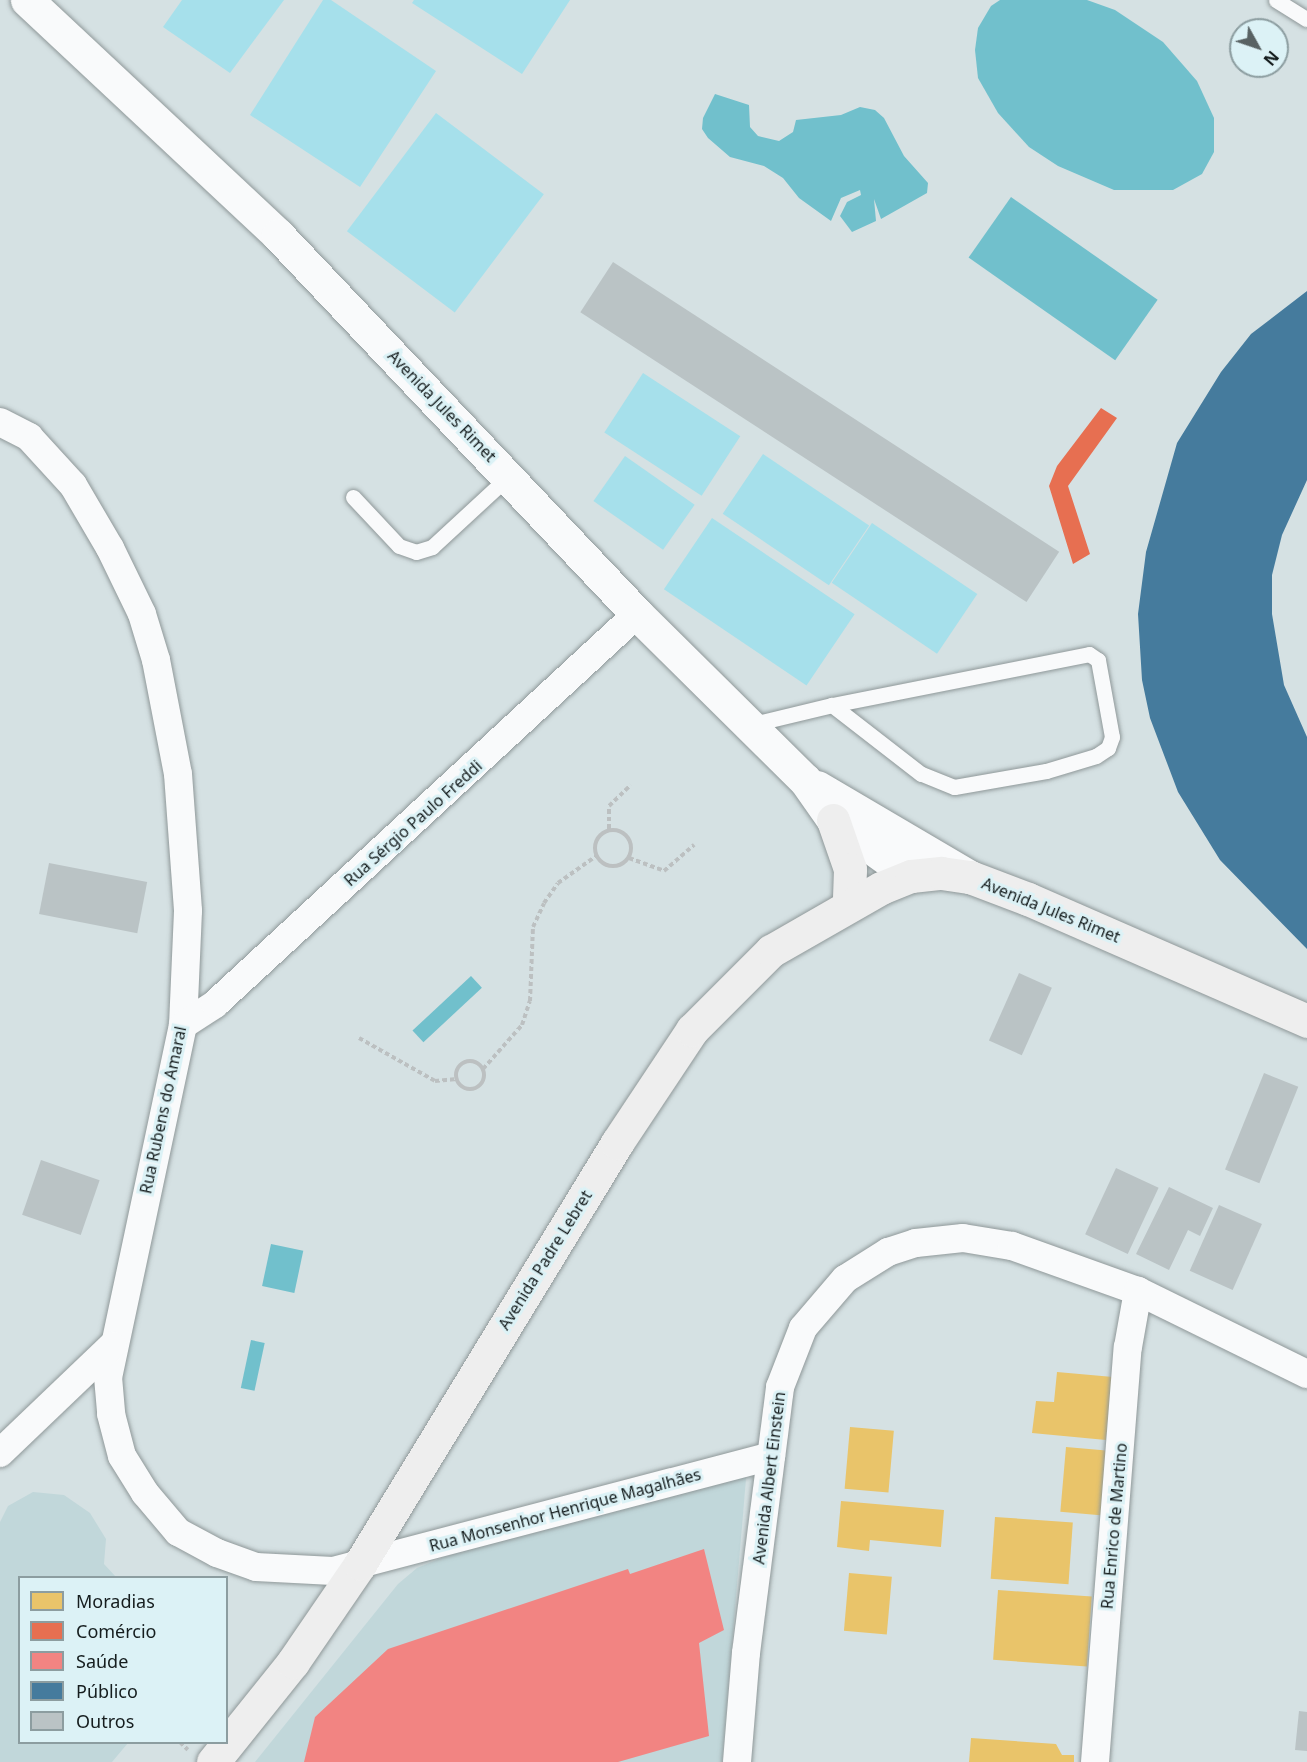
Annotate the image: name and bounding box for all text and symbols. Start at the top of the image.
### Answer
north arrow [1229,18,1289,78]
text: N [1259,46,1284,70]
street label: Avenida Jules Rimet [384,346,500,466]
street label: Rua Sérgio Paulo Freddi [340,756,486,890]
street label: Avenida Jules Rimet [979,873,1123,947]
street label: Rua Rubens do Amaral [136,1025,190,1195]
street label: Avenida Padre Lebret [494,1187,596,1333]
street label: Avenida Albert Einstein [749,1391,789,1565]
street label: Rua Enrico de Martino [1097,1442,1131,1610]
street label: Rua Monsenhor Henrique Magalhães [427,1464,703,1556]
legend [18,1576,228,1744]
text: Moradias [76,1589,155,1613]
text: Comércio [76,1619,157,1643]
text: Saúde [76,1649,128,1673]
text: Público [76,1679,138,1703]
text: Outros [76,1709,134,1733]

